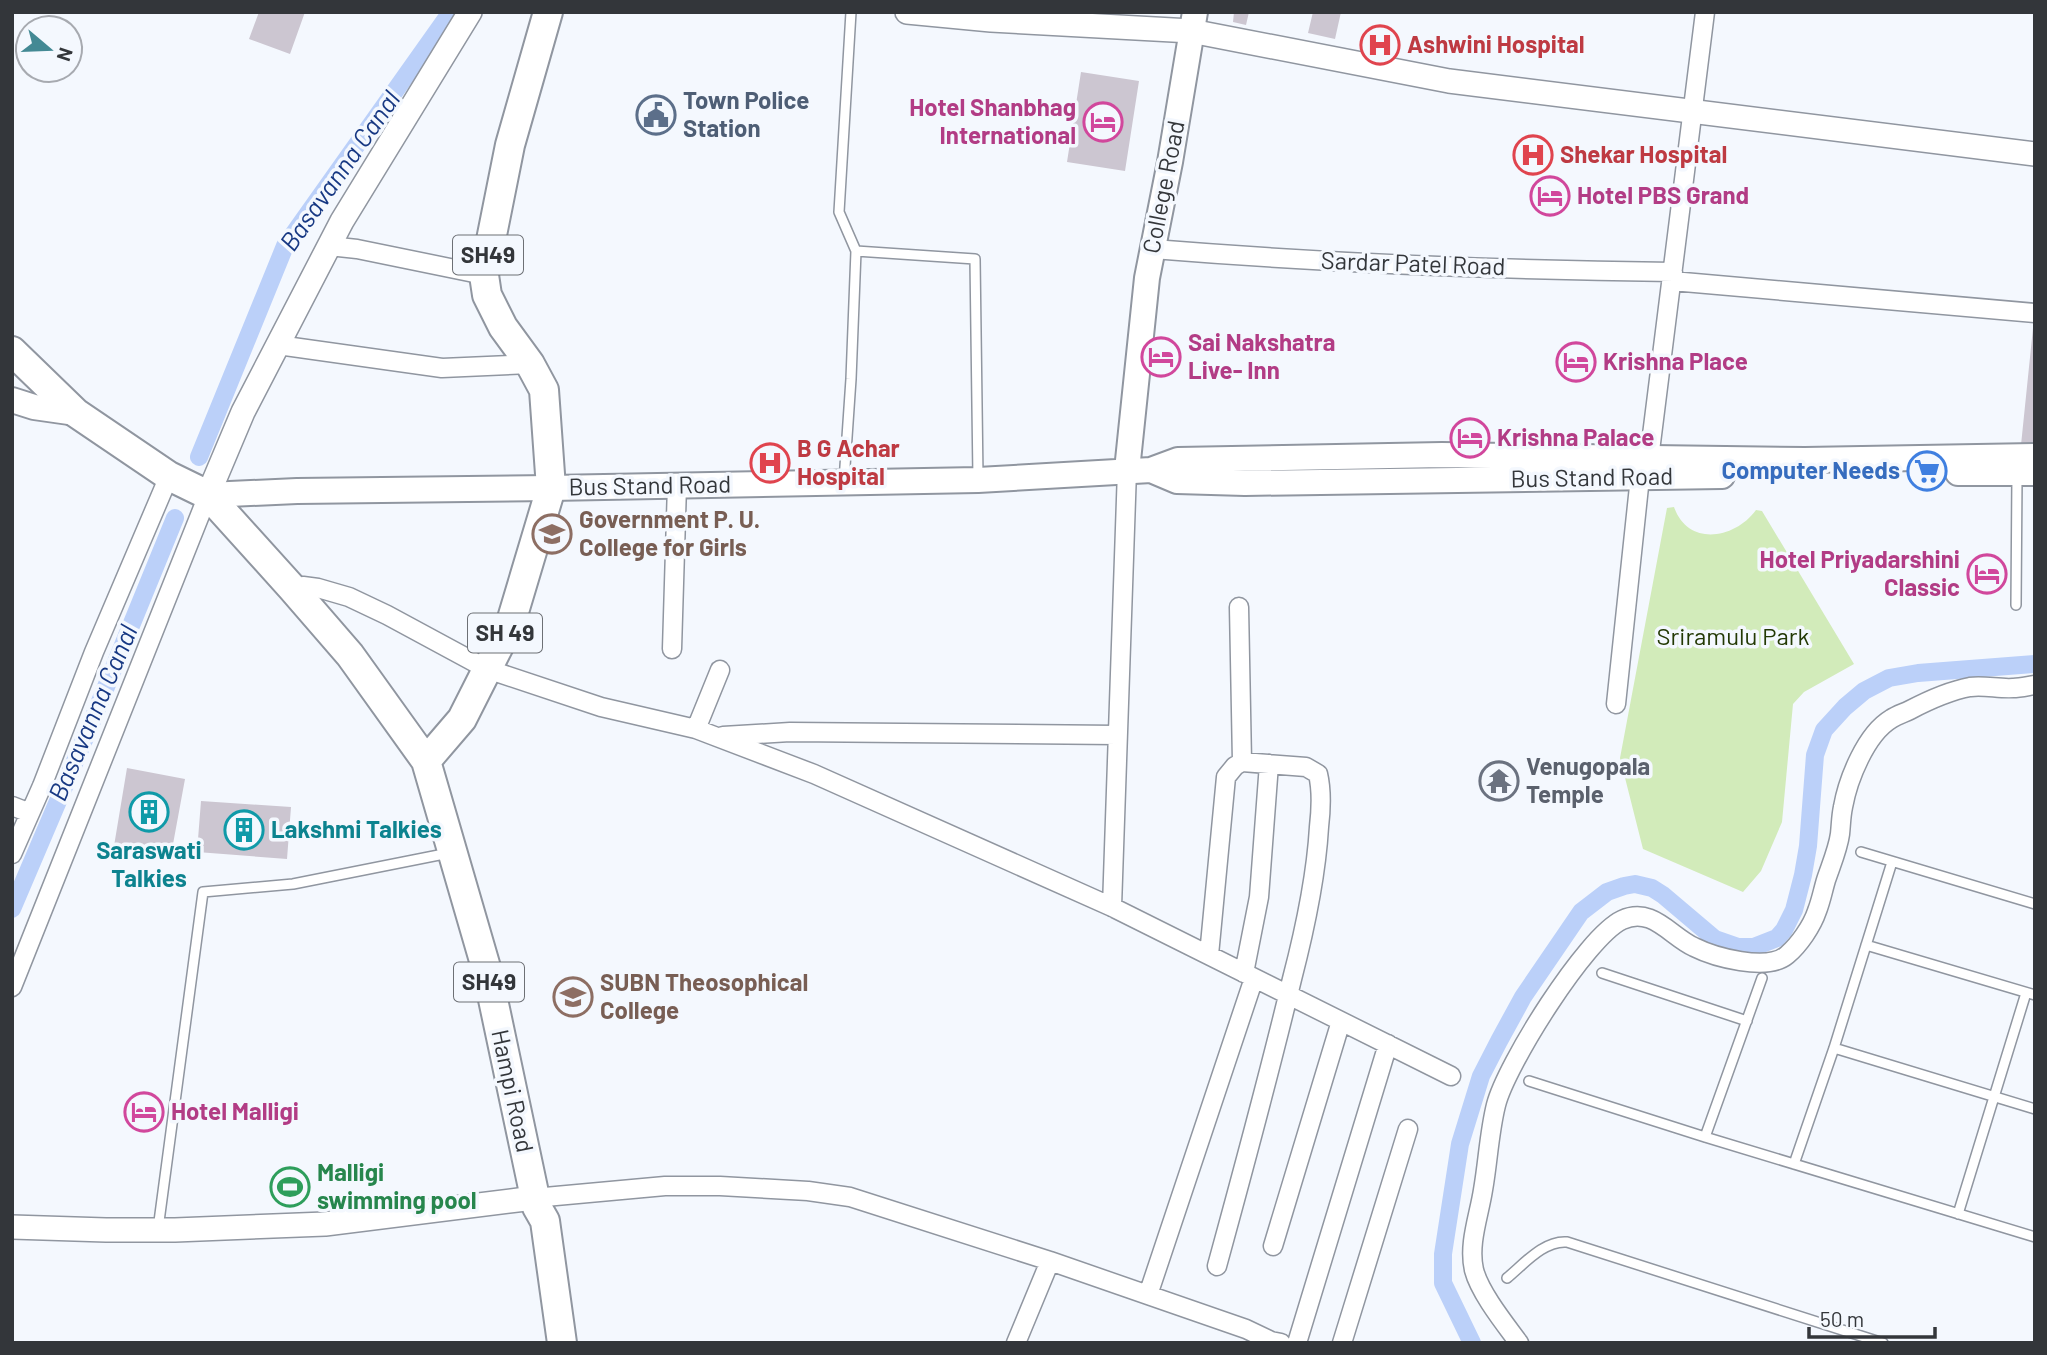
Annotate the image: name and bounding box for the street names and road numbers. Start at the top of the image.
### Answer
street label: College Road [1135,118,1190,256]
road number: SH49 [453,236,523,274]
street label: Sardar Patel Road [1320,245,1506,280]
street label: Bus Stand Road [1510,461,1674,492]
street label: Bus Stand Road [568,469,732,500]
road number: SH 49 [468,614,542,652]
road number: SH49 [454,962,524,1001]
street label: Hampi Road [486,1027,541,1155]

